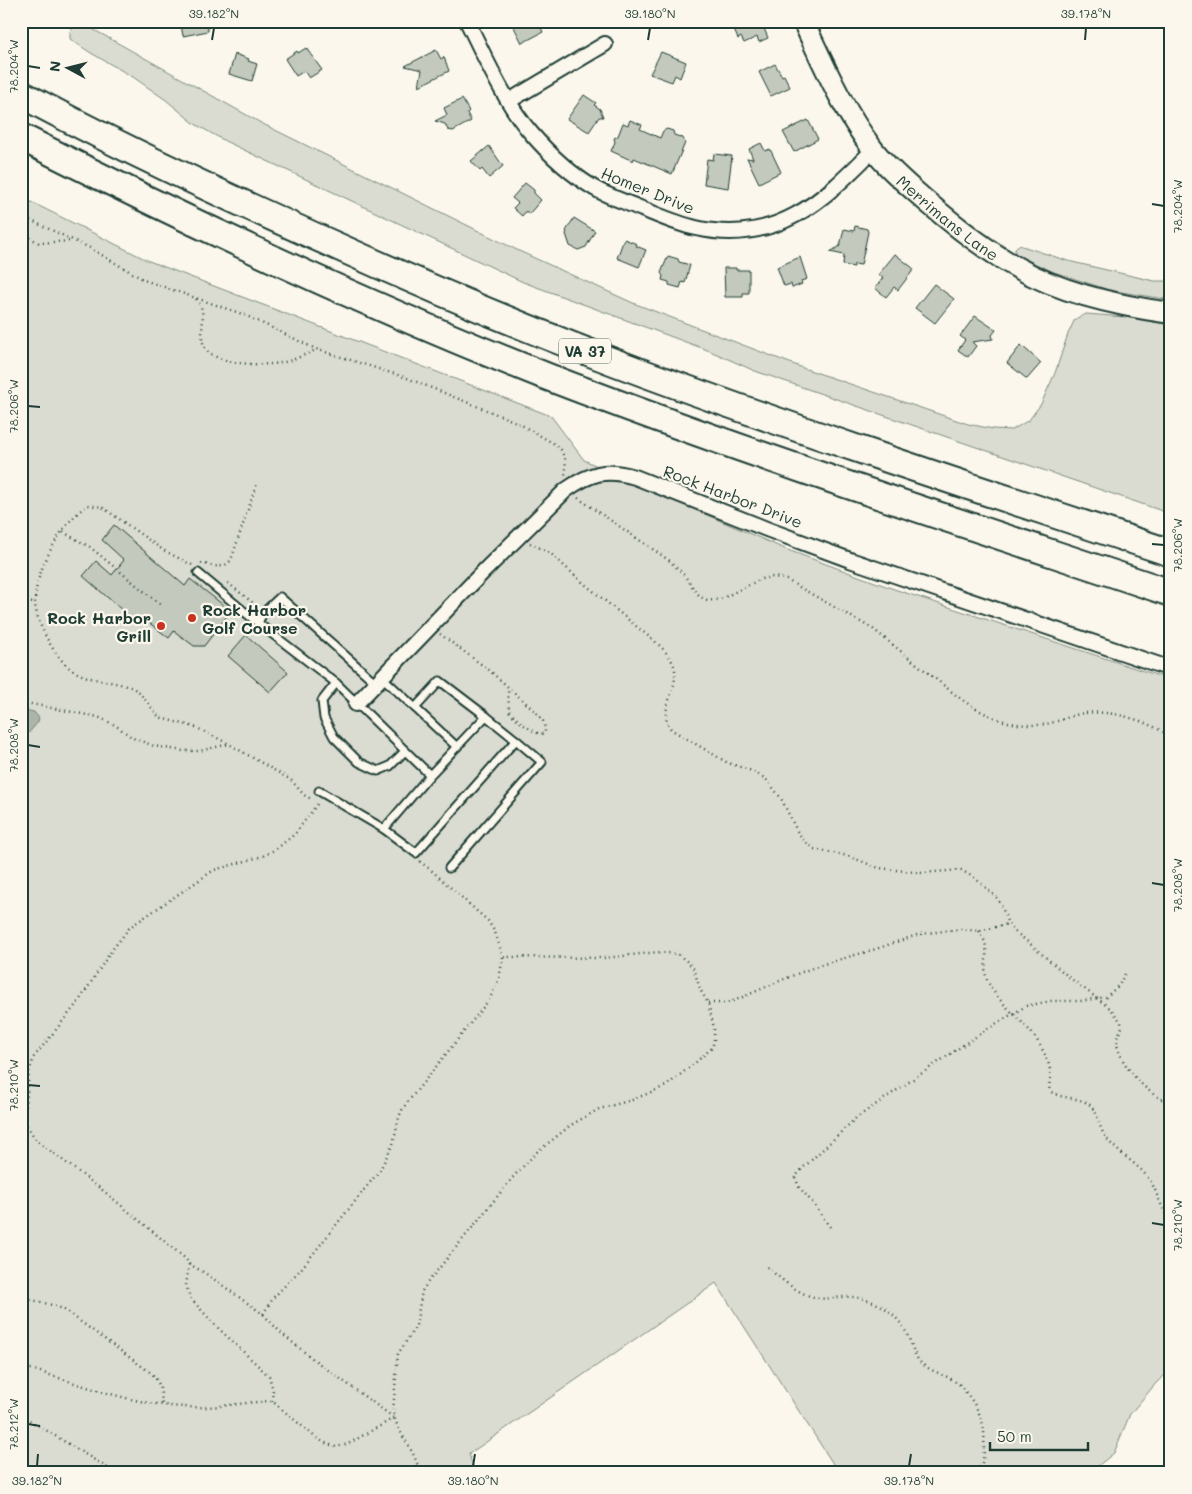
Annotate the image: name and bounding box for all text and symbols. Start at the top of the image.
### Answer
text: 39.182°N [189,5,239,21]
text: 39.180°N [624,5,676,21]
text: 39.178°N [1061,5,1111,21]
text: 78.204°W [5,39,21,93]
north arrow [42,42,92,92]
text: N [45,60,65,73]
street label: Homer Drive [598,162,698,218]
street label: Merrimans Lane [893,170,1003,265]
text: 78.204°W [1169,179,1185,233]
road number: VA 37 [559,338,611,364]
text: 78.206°W [5,379,21,433]
street label: Rock Harbor Drive [660,460,806,532]
text: 78.206°W [1169,518,1185,572]
place label: Rock Harbor Golf Course [202,599,306,638]
place label: Rock Harbor Grill [47,607,151,646]
marker: Rock Harbor Golf Course [186,612,198,624]
marker: Rock Harbor Grill [155,620,167,632]
text: 78.208°W [5,718,21,772]
text: 78.208°W [1169,858,1185,912]
text: 78.210°W [5,1059,21,1111]
text: 78.210°W [1169,1199,1185,1251]
text: 78.212°W [5,1398,21,1450]
scale bar [990,1419,1087,1451]
text: 50 m [997,1426,1032,1446]
text: 39.182°N [12,1472,62,1488]
text: 39.180°N [447,1472,499,1488]
text: 39.178°N [884,1472,934,1488]

